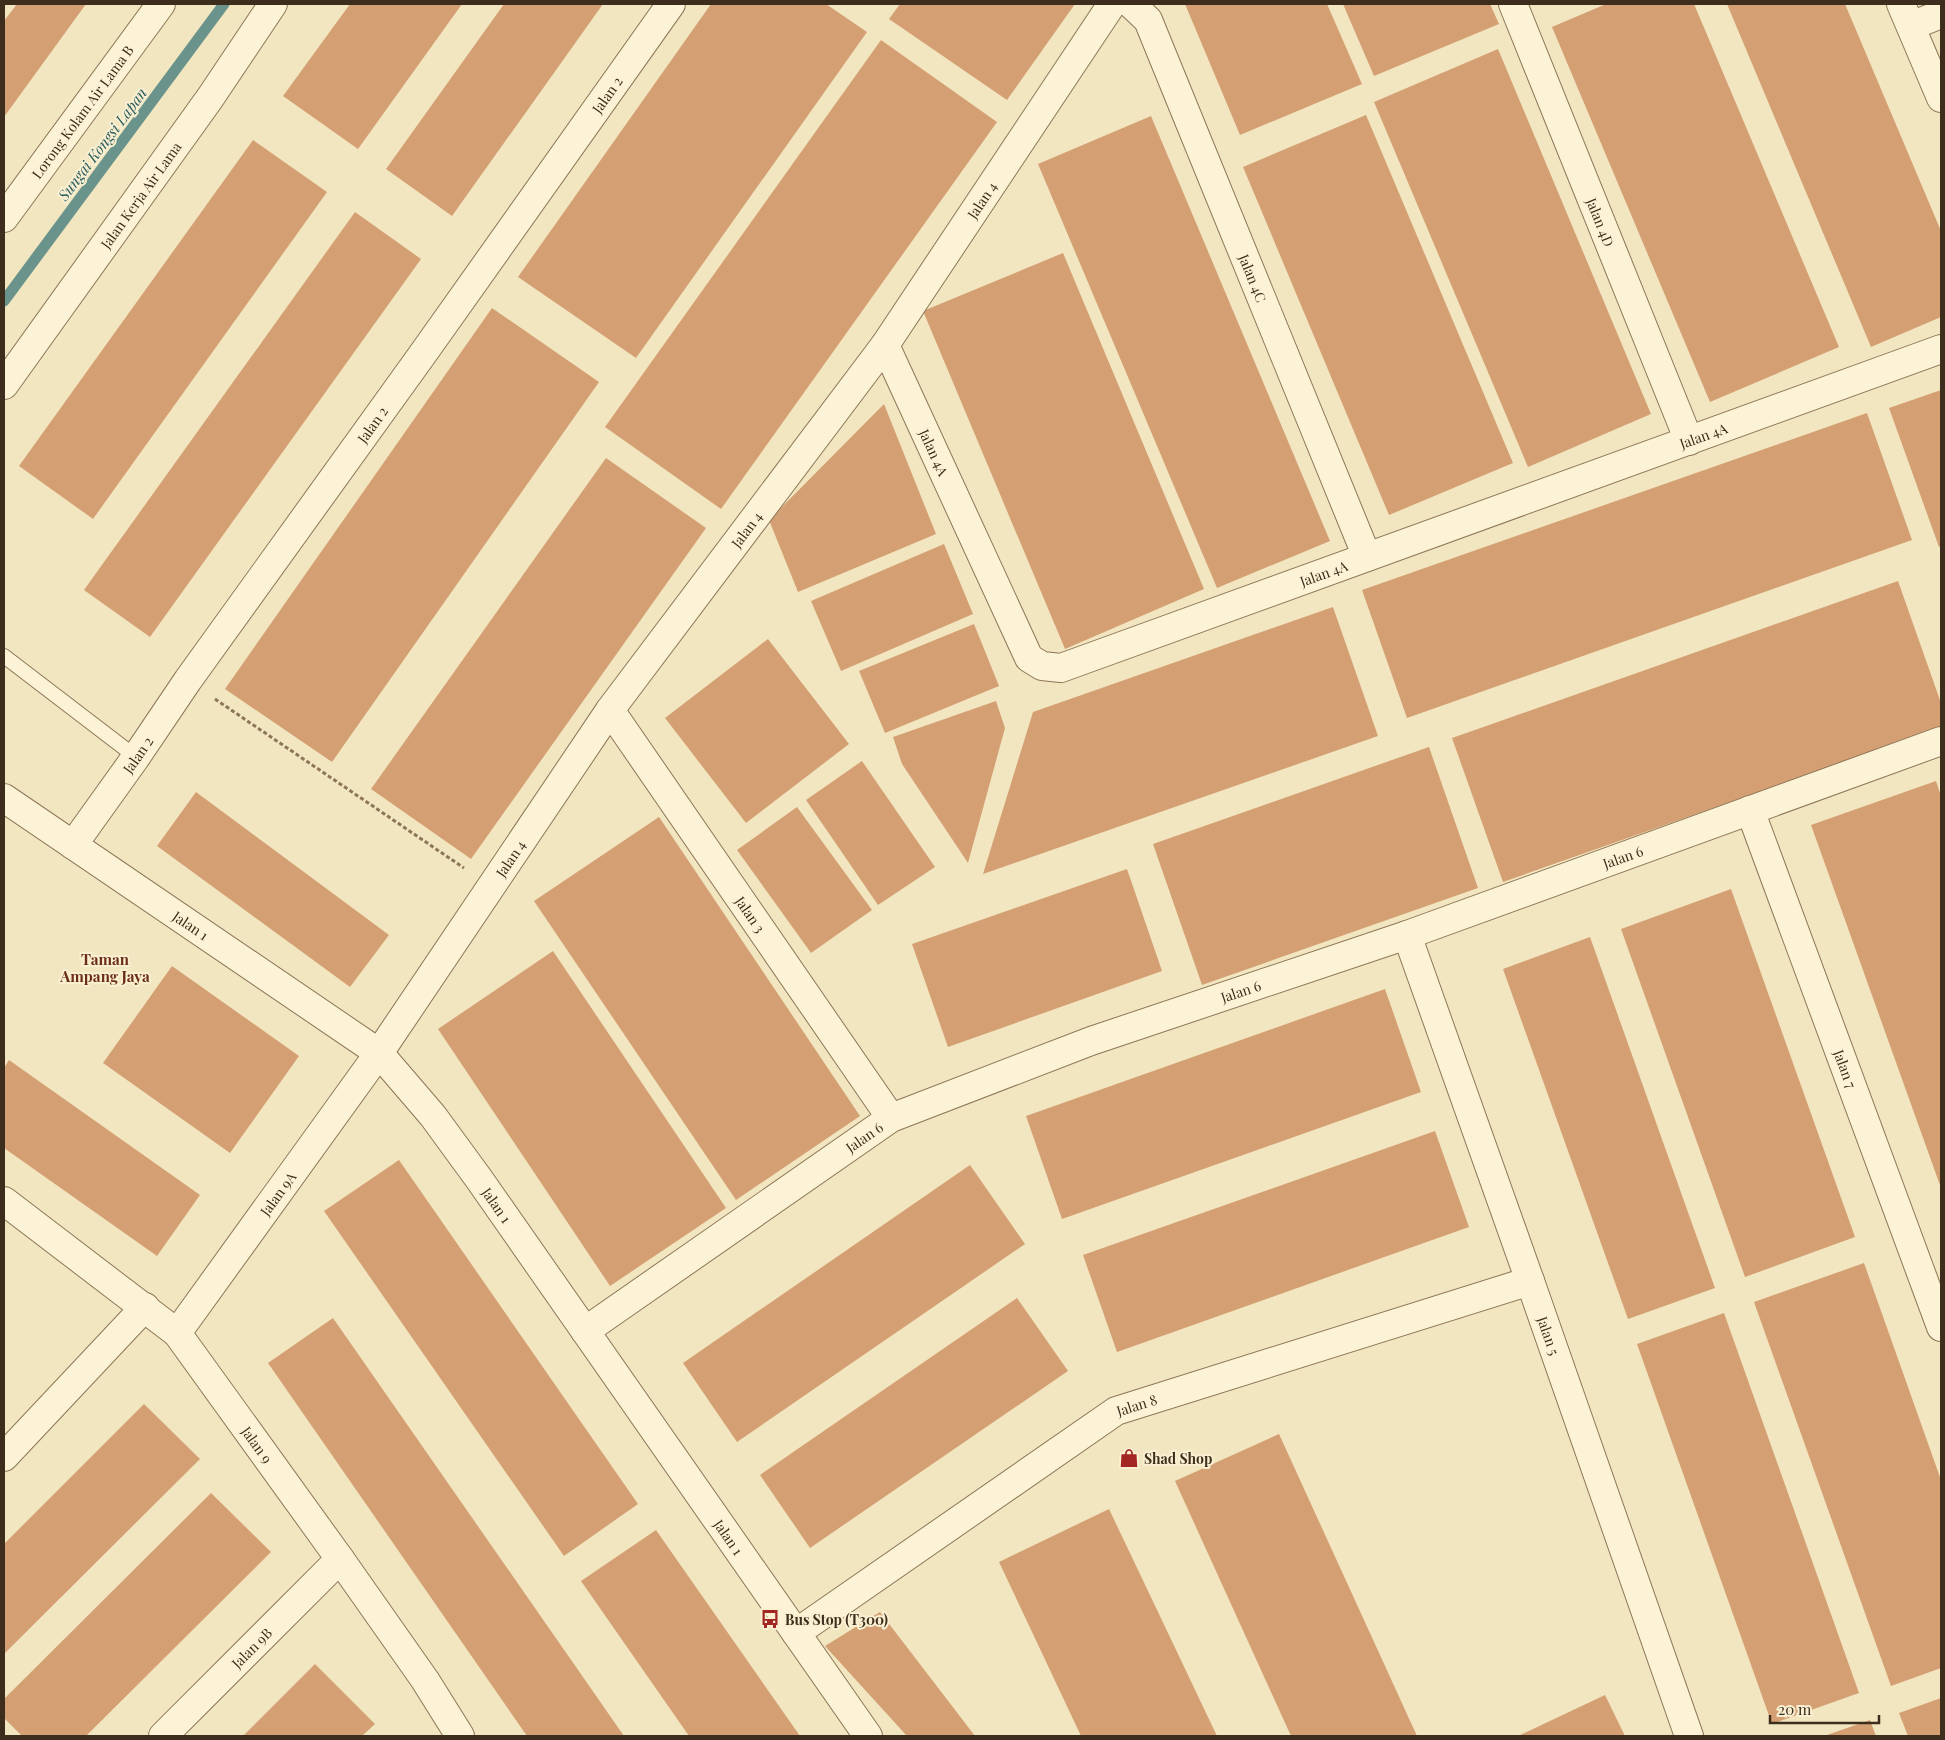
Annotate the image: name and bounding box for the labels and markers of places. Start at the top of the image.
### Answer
shop icon: Shad Shop [1118,1447,1140,1469]
place label: Shad Shop [1144,1449,1212,1468]
bus stop icon: Bus Stop (T300) [759,1608,781,1630]
place label: Bus Stop (T300) [785,1610,888,1629]

